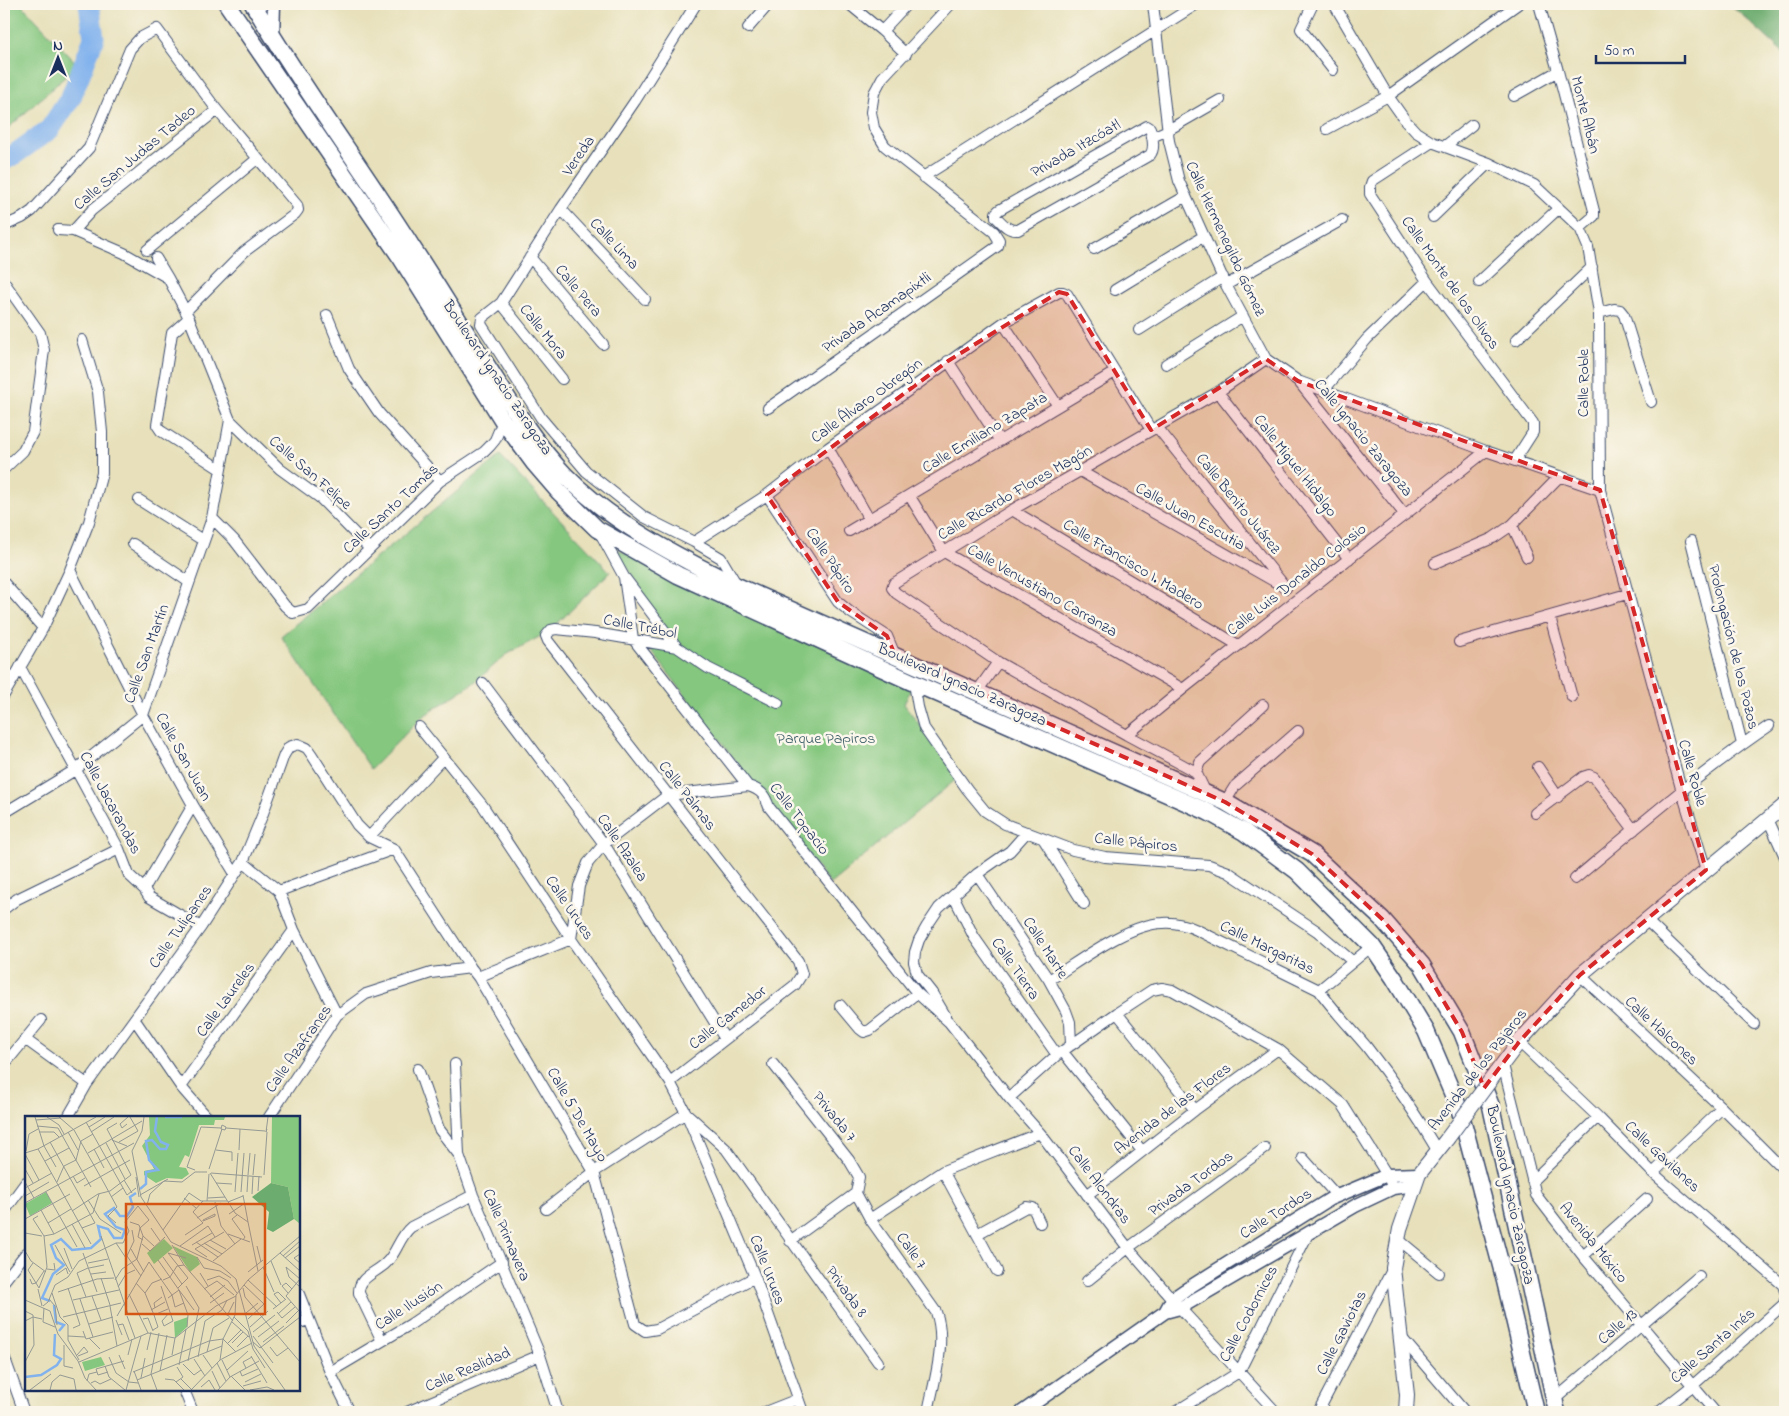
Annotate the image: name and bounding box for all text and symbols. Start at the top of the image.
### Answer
north arrow [32,32,82,82]
scale bar [1596,32,1685,64]
text: N [53,36,63,57]
text: 50 m [1604,40,1635,62]
street label: Monte Albán [1564,74,1606,157]
street label: Calle San Judas Tadeo [68,99,202,217]
street label: Privada Itzcóatl [1026,113,1126,185]
street label: Vereda [556,131,601,182]
street label: Calle Hermenegildo Gómez [1178,157,1272,321]
street label: Calle Monte de los Olivos [1395,211,1505,355]
street label: Calle Lima [583,212,645,276]
street label: Calle Pera [549,259,607,323]
street label: Privada Acamapixtli [817,266,937,360]
street label: Boulevard Ignacio Zaragoza [435,295,558,460]
street label: Calle Mora [513,299,573,365]
street label: Calle Roble [1572,348,1596,417]
street label: Calle Álvaro Obregón [806,352,928,450]
street label: Calle Ignacio Zaragoza [1308,374,1418,502]
street label: Calle Emiliano Zapata [918,386,1052,480]
street label: Calle Miguel Hidalgo [1247,409,1343,523]
street label: Calle San Felipe [263,430,358,517]
street label: Calle Ricardo Flores Magón [933,439,1097,547]
street label: Calle Benito Juárez [1190,448,1287,560]
street label: Calle Santo Tomás [337,458,445,560]
street label: Calle Juan Escutia [1131,477,1249,557]
street label: Calle Francisco I. Madero [1058,513,1208,617]
street label: Calle Luis Donaldo Colosio [1222,518,1372,642]
street label: Calle Pápiro [799,523,861,599]
street label: Calle Venustiano Carranza [962,538,1122,644]
street label: Prolongación de los Pozos [1701,562,1765,732]
street label: Calle San Martín [118,601,176,707]
street label: Calle Trébol [601,608,679,646]
street label: Boulevard Ignacio Zaragoza [873,636,1050,733]
street label: Calle San Juan [149,708,217,806]
park label: Parque Papiros [777,727,875,751]
street label: Calle Roble [1671,737,1713,810]
street label: Calle Jacarandas [73,747,147,859]
street label: Calle Palmas [652,756,722,836]
street label: Calle Topacio [763,778,835,860]
street label: Calle Azalea [590,809,654,887]
street label: Calle Pápiros [1093,827,1179,859]
street label: Calle Urues [539,871,599,945]
street label: Calle Tulipanes [143,880,219,974]
street label: Calle Marte [1016,912,1075,985]
street label: Calle Margaritas [1215,915,1319,981]
street label: Calle Tierra [985,933,1045,1005]
street label: Calle Laureles [190,957,262,1043]
street label: Calle Camedor [684,980,772,1056]
street label: Calle Halcones [1619,990,1703,1072]
street label: Calle Azafranes [260,1000,338,1098]
street label: Avenida de los Pajaros [1422,1004,1534,1136]
street label: Avenida de las Flores [1109,1057,1237,1161]
street label: Calle 5 De Mayo [540,1063,614,1167]
street label: Privada 7 [806,1086,862,1148]
street label: Boulevard Ignacio Zaragoza [1479,1102,1541,1287]
street label: Calle Gavilanes [1619,1115,1705,1199]
inset map [25,1116,300,1391]
street label: Calle Alondras [1061,1140,1137,1230]
street label: Privada Tordos [1144,1145,1238,1223]
street label: Calle Tordos [1235,1182,1317,1246]
street label: Calle Primavera [476,1185,536,1285]
street label: Avenida México [1553,1197,1633,1289]
street label: Calle 7 [890,1228,933,1275]
street label: Calle Urues [743,1231,791,1309]
street label: Privada 8 [819,1261,873,1323]
street label: Calle Codornices [1213,1261,1285,1367]
street label: Calle Ilusión [370,1275,448,1337]
street label: Calle Gaviotas [1310,1286,1374,1380]
street label: Calle Santa Inés [1665,1302,1761,1390]
street label: Calle 13 [1593,1303,1643,1351]
street label: Calle Realidad [422,1341,514,1399]

